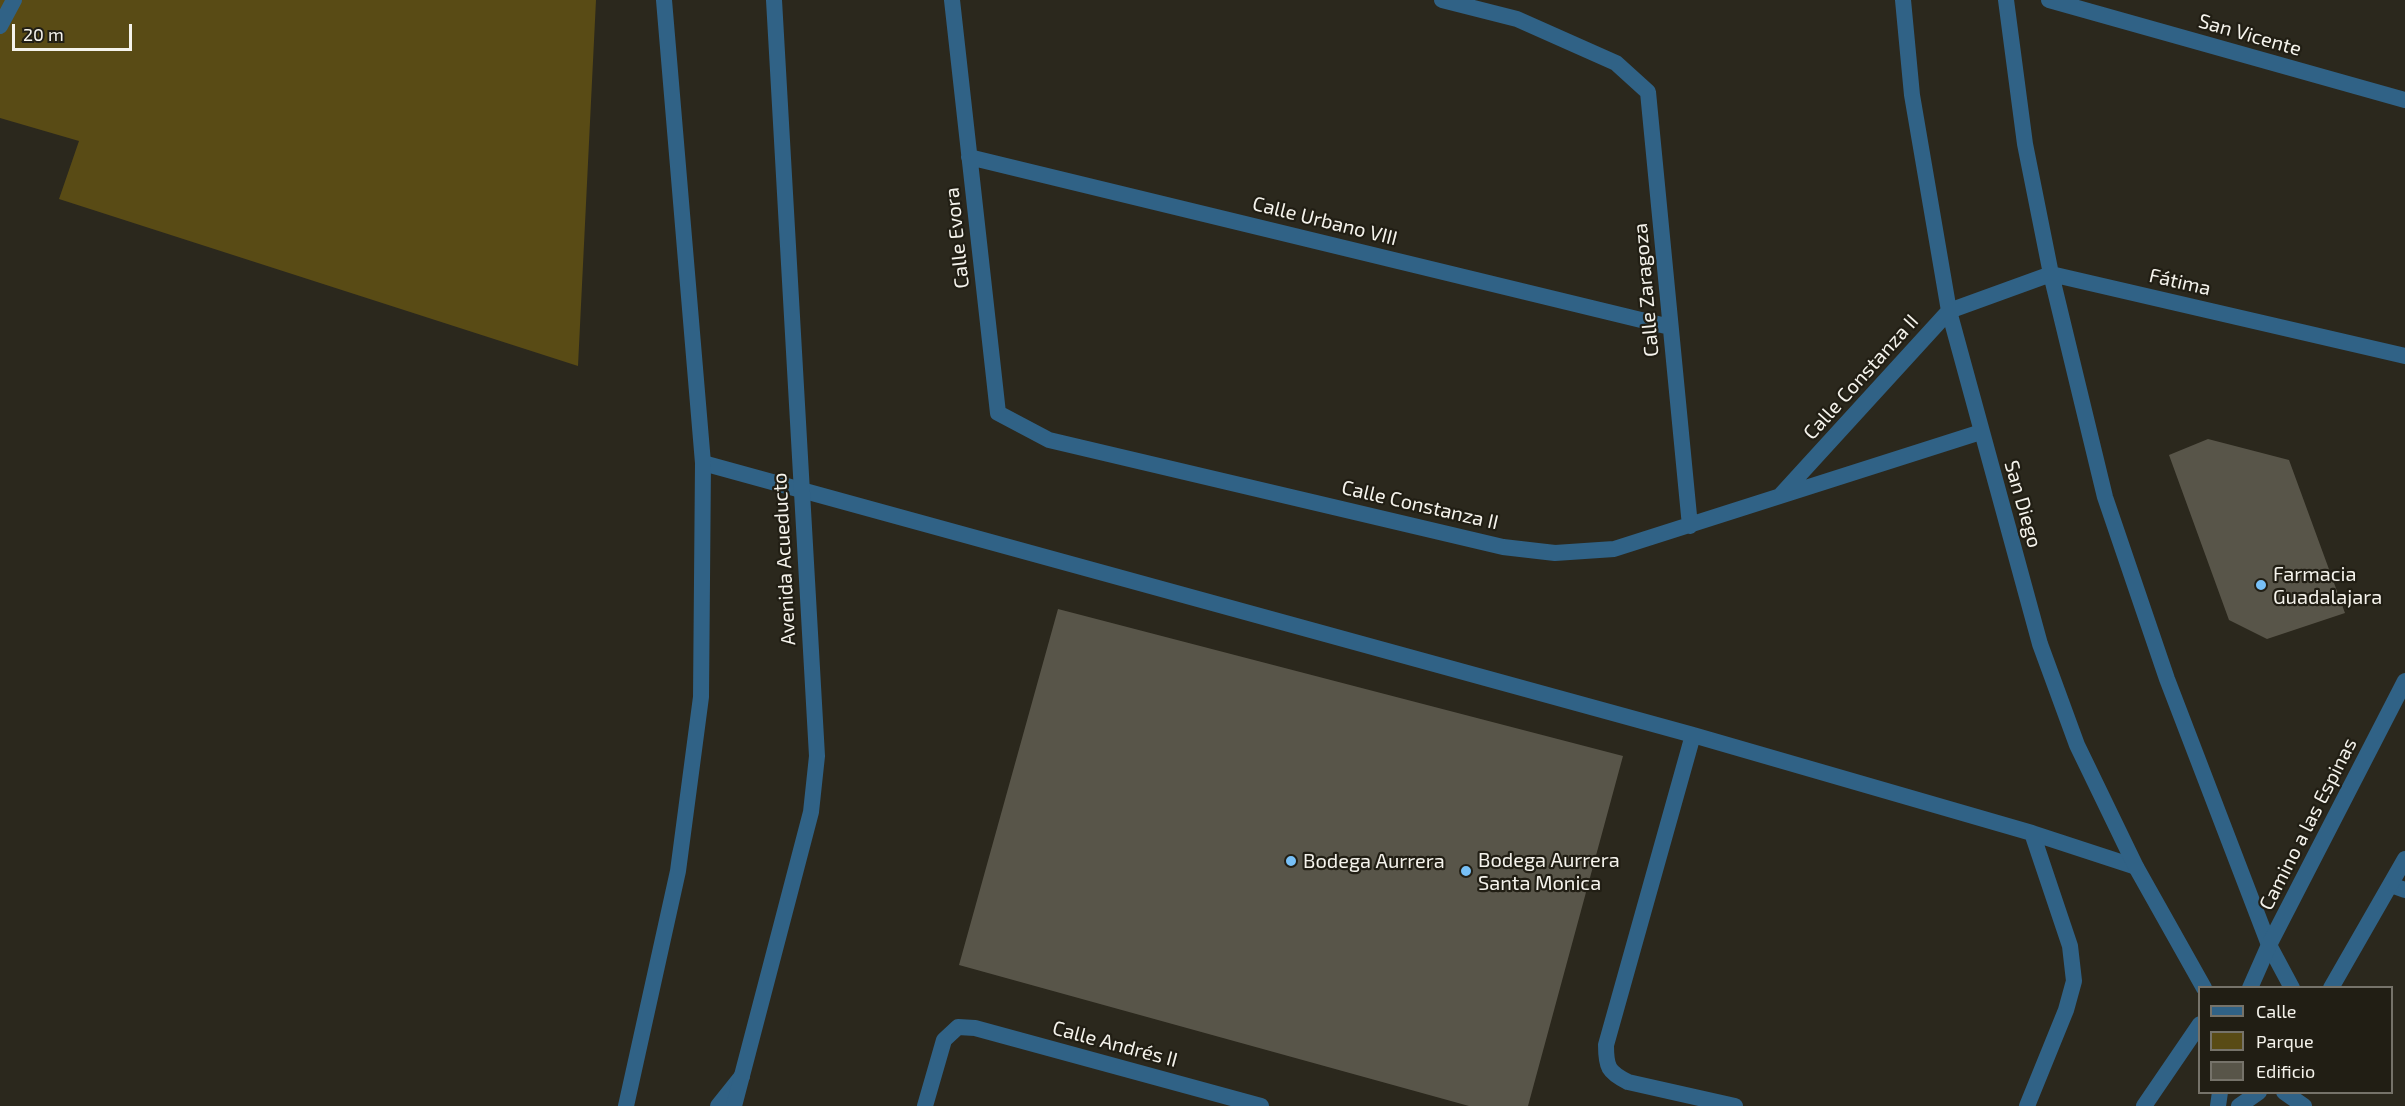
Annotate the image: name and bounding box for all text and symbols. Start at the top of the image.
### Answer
street label: San Vicente [2196,9,2304,61]
scale bar [15,12,135,50]
text: 20 m [23,23,64,45]
street label: Calle Evora [940,186,974,290]
street label: Calle Urbano VIII [1250,191,1400,251]
street label: Calle Zaragoza [1628,222,1664,358]
street label: Fátima [2147,263,2213,301]
street label: Calle Constanza II [1798,309,1924,445]
street label: San Diego [1999,458,2047,550]
street label: Avenida Acueducto [767,472,801,646]
street label: Calle Constanza II [1339,475,1501,535]
place label: Farmacia Guadalajara [2273,562,2382,609]
marker: Farmacia Guadalajara [2254,578,2268,592]
street label: Camino a las Espinas [2254,734,2362,914]
place label: Bodega Aurrera Santa Monica [1478,848,1620,895]
place label: Bodega Aurrera [1303,849,1445,873]
marker: Bodega Aurrera [1284,854,1298,868]
marker: Bodega Aurrera Santa Monica [1459,864,1473,878]
legend [2198,986,2393,1094]
text: Calle [2256,1000,2297,1022]
street label: Calle Andrés II [1050,1016,1180,1072]
text: Parque [2256,1030,2314,1052]
text: Edificio [2256,1060,2315,1082]

